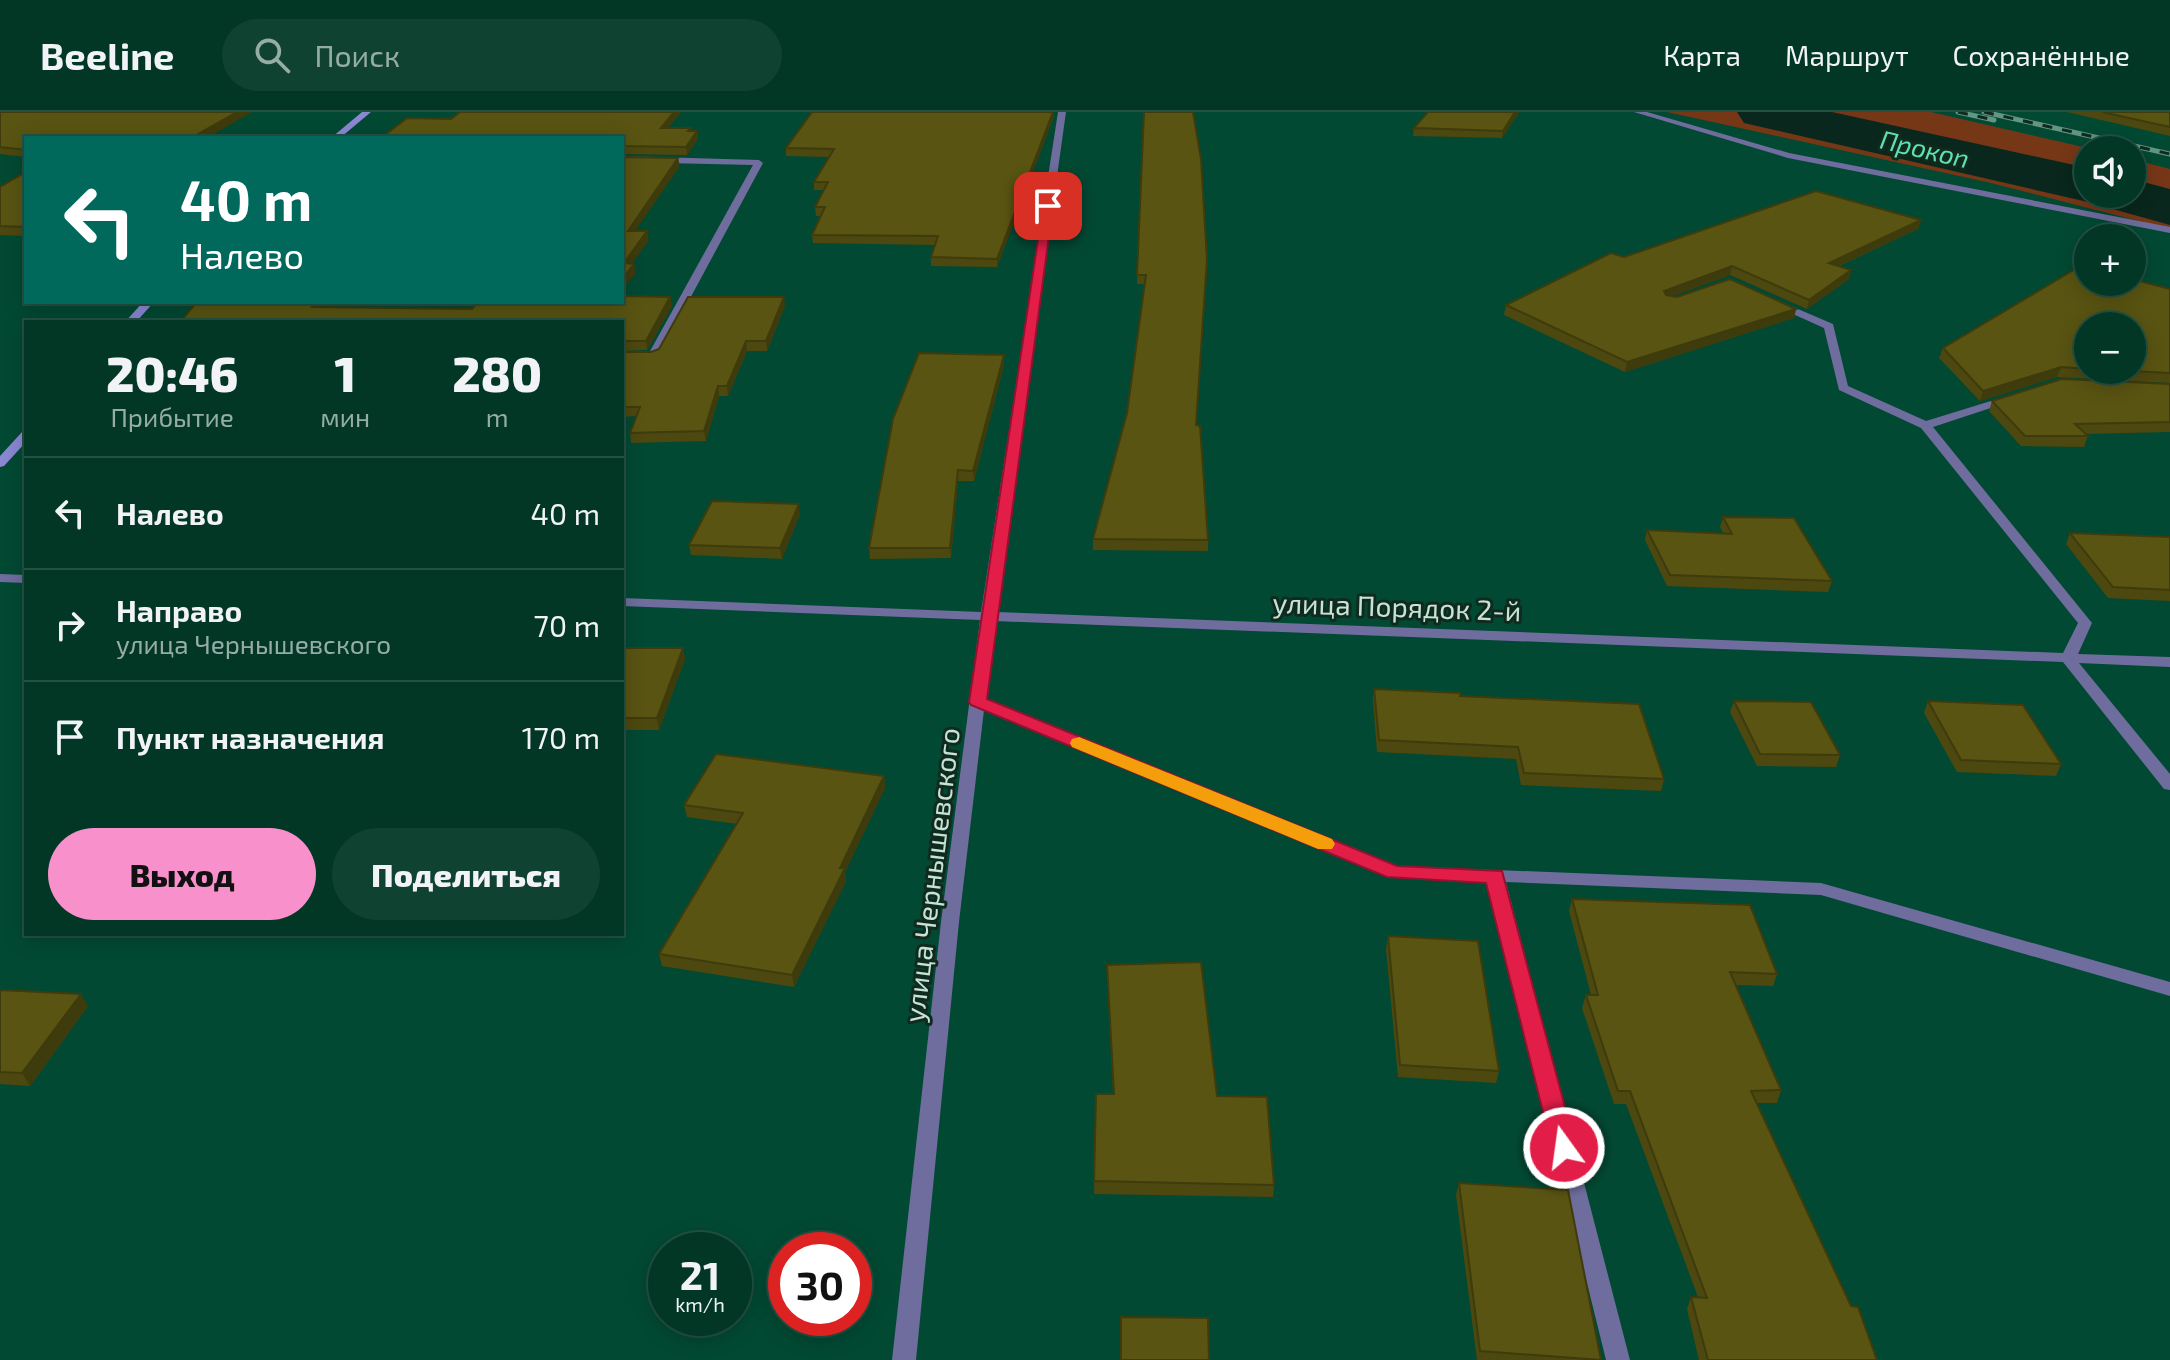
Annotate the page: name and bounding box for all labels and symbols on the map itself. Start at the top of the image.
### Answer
water label: Прокоп [1877,123,1973,173]
pin [1014,172,1082,240]
street label: улица Порядок 2-й [1272,585,1522,627]
street label: улица Чернышевского [896,726,966,1024]
position arrow [1522,1106,1606,1190]
speed limit sign: 30 [768,1232,872,1336]

